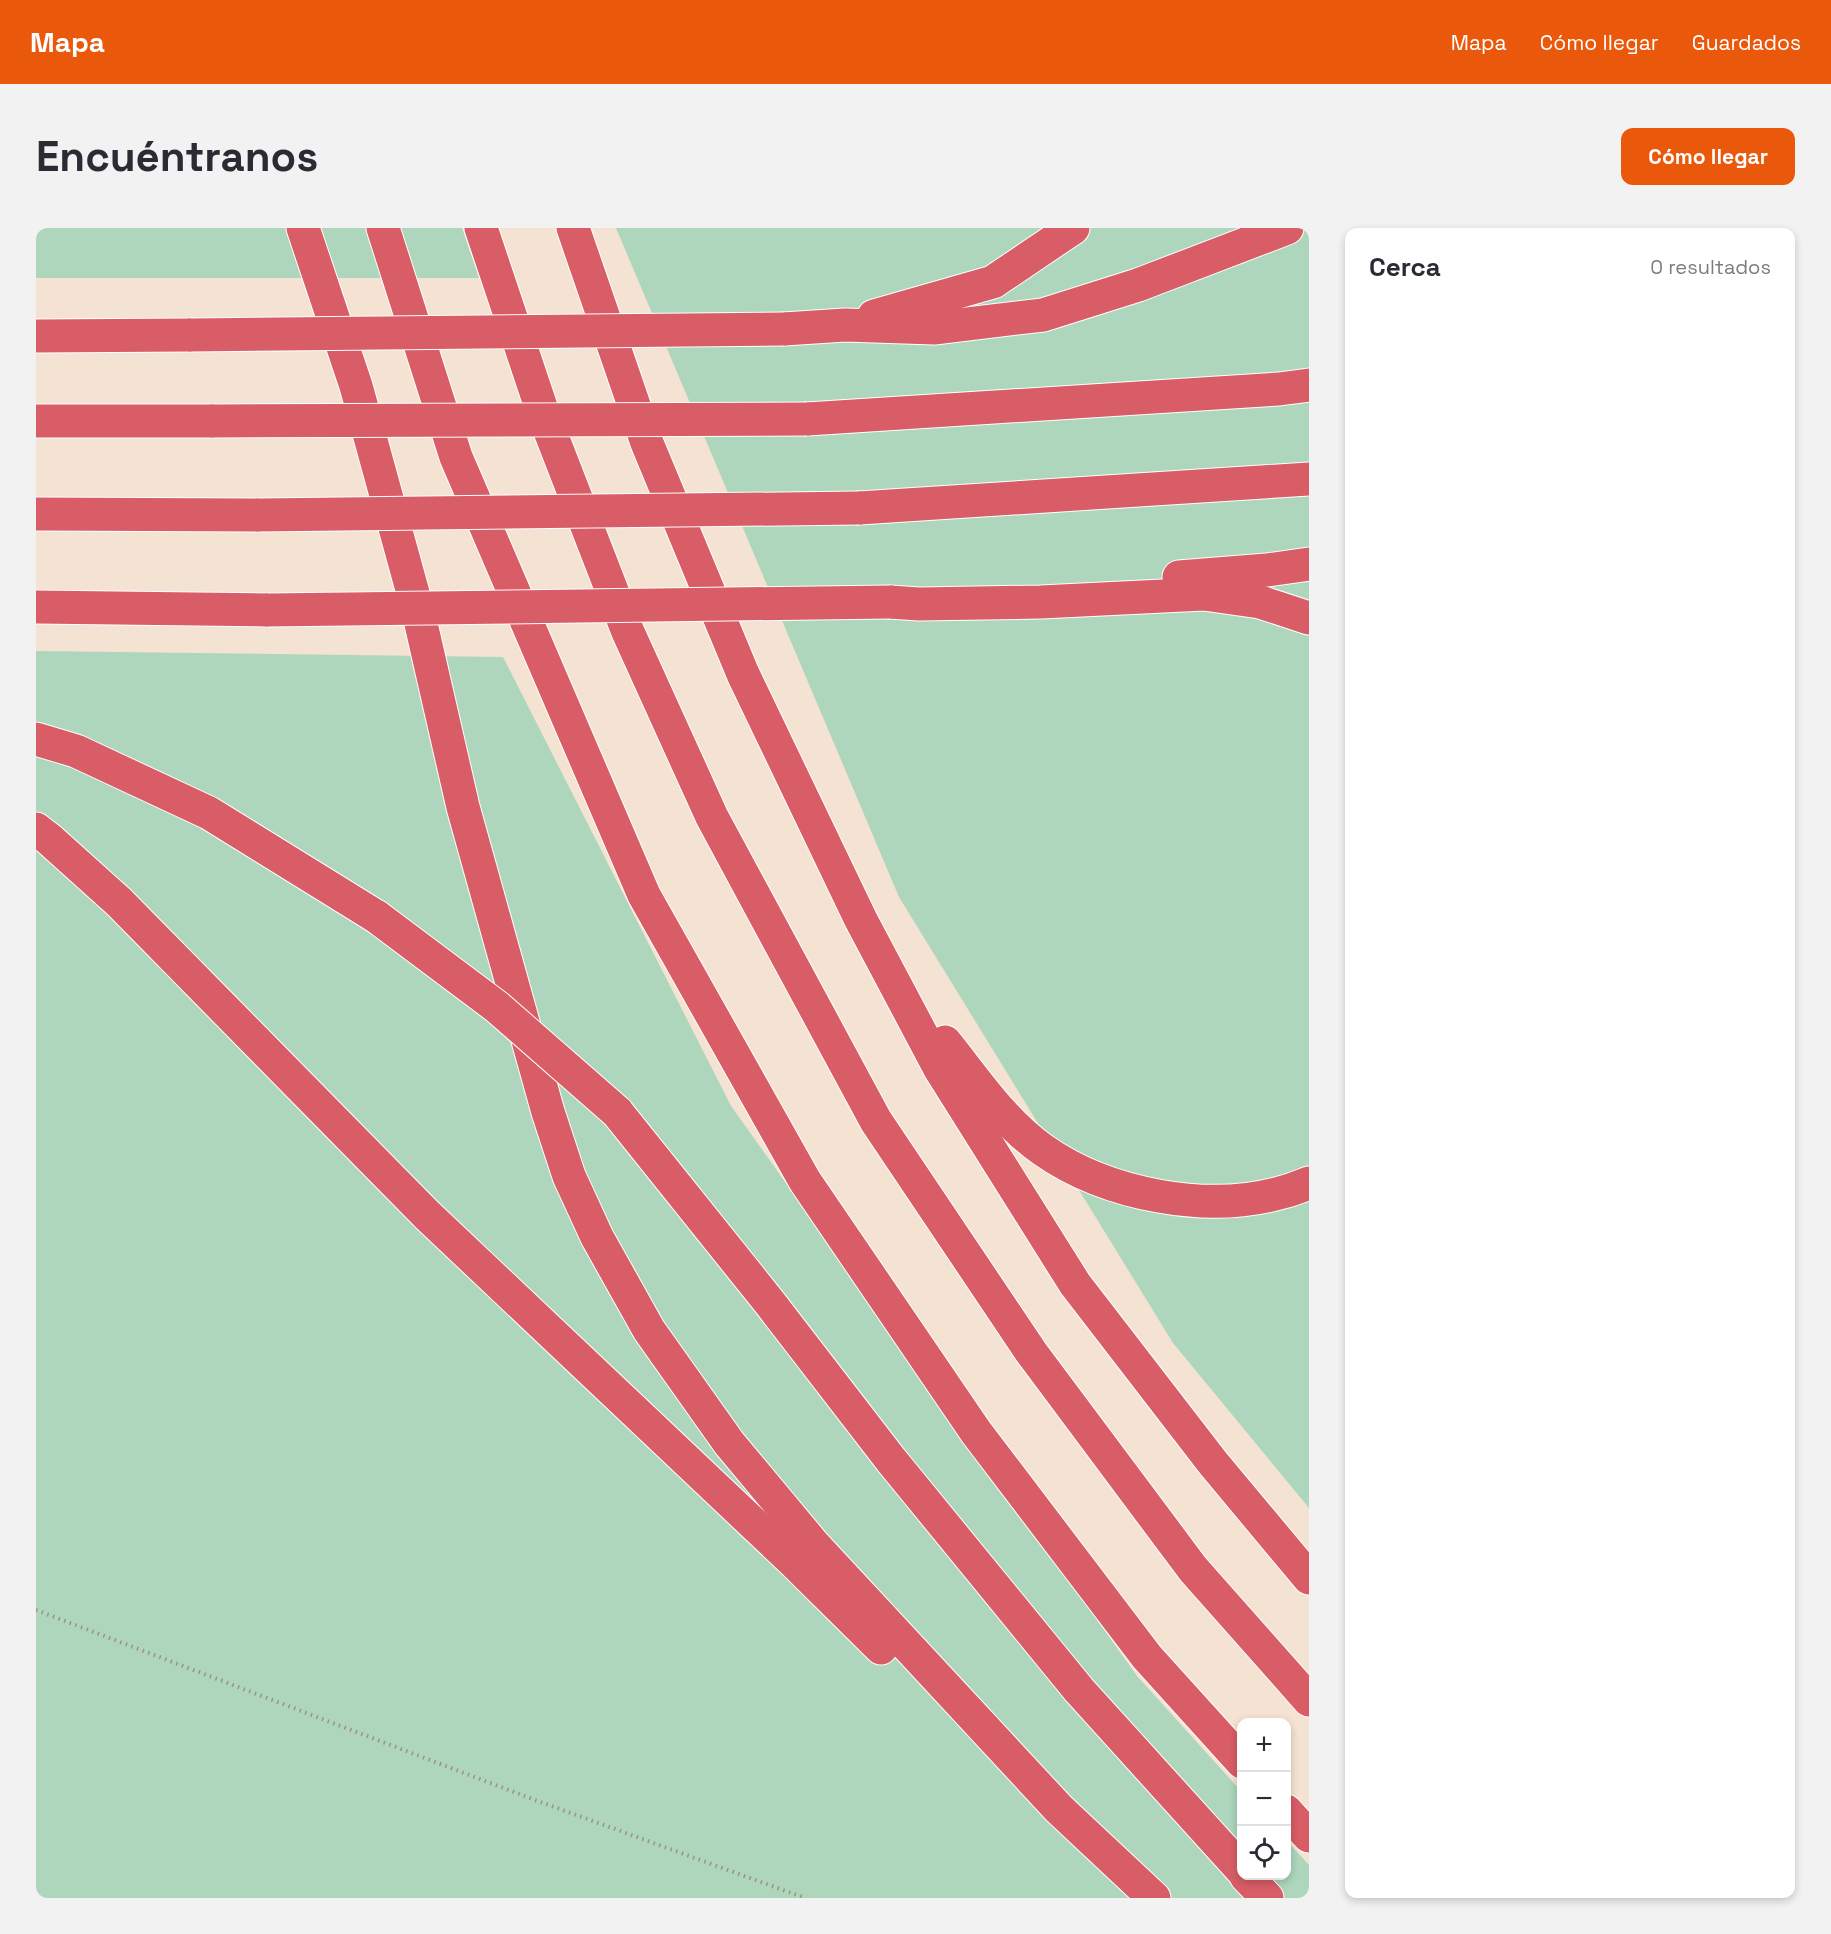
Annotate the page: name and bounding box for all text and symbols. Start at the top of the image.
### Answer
text: Mapa [30,24,105,60]
text: Mapa [1451,29,1507,56]
text: Cómo llegar [1540,29,1659,56]
text: Guardados [1692,29,1801,56]
button: Cómo llegar [1621,128,1795,185]
text: Encuéntranos [36,130,318,183]
text: Cerca [1369,250,1441,284]
text: 0 resultados [1650,254,1771,280]
map controls [1237,1718,1291,1880]
button: + [1237,1718,1291,1772]
button: − [1237,1772,1291,1826]
button: locate [1237,1826,1291,1880]

